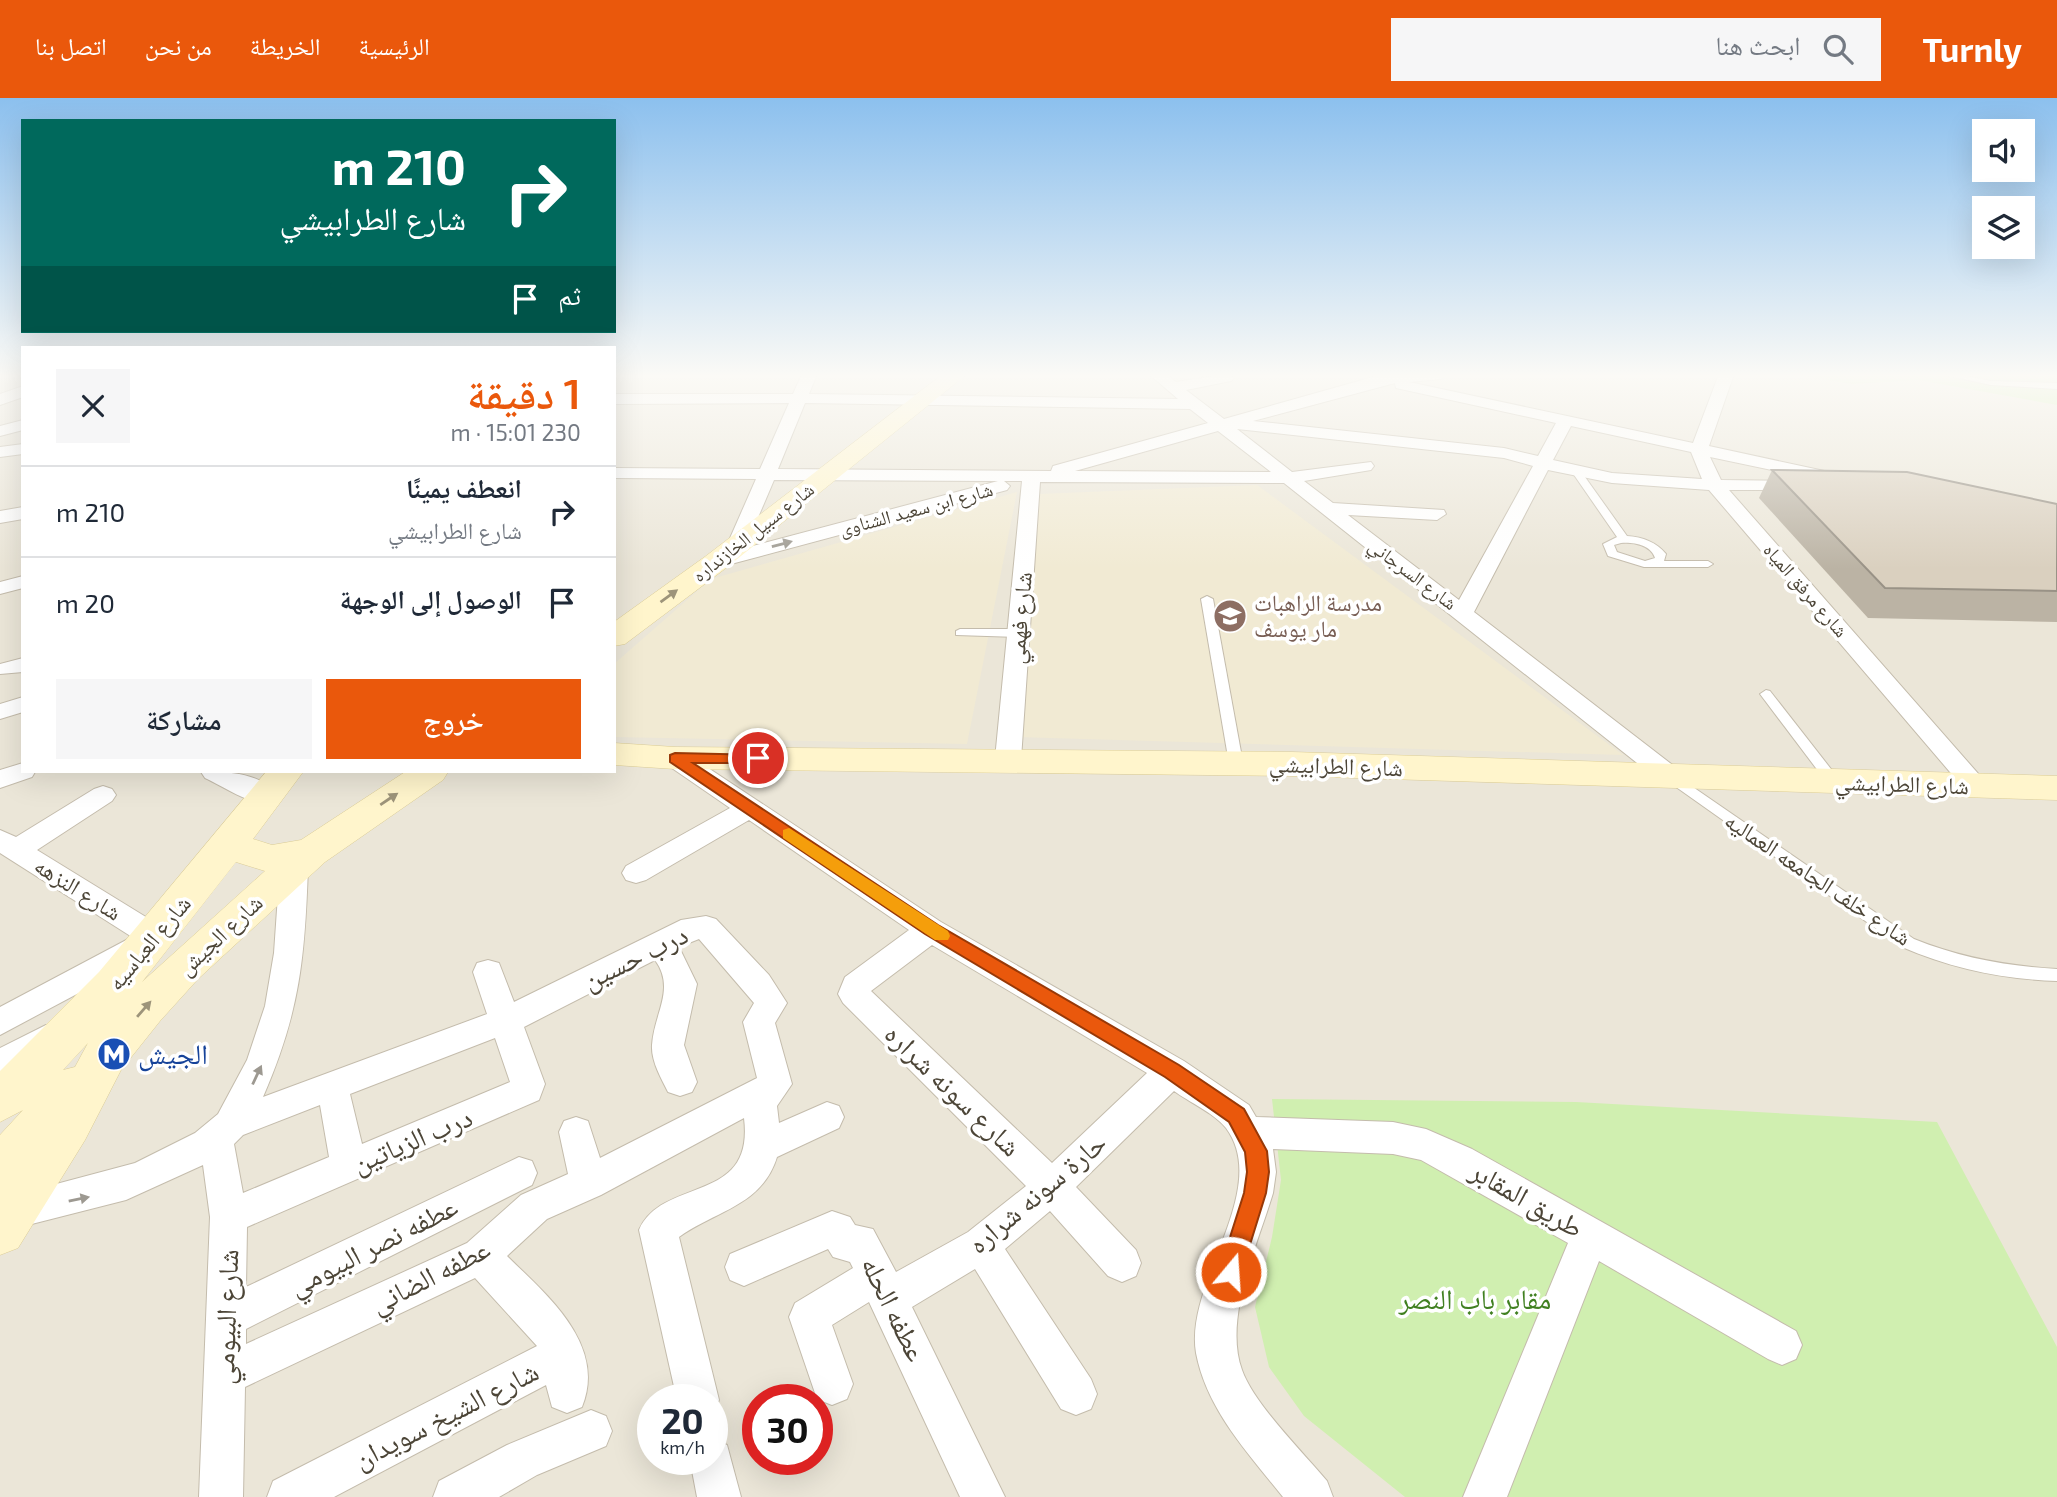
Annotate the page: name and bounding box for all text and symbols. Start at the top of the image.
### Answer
search box [1391,18,1881,81]
text: ابحث هنا [1715,29,1801,60]
text: Turnly [1923,29,2022,69]
icon: search [1819,30,1857,68]
text: اتصل بنا [35,31,107,60]
text: من نحن [145,31,212,60]
text: الخريطة [250,31,320,60]
text: الرئيسية [358,31,430,60]
map controls [1972,119,2035,259]
button: sound [1972,119,2035,182]
text: 210 m [332,136,466,195]
icon: right [490,147,581,238]
button: layers [1972,196,2035,259]
text: شارع الطرابيشي [279,198,466,236]
text: ثم [558,279,581,310]
icon: arrive [506,280,544,318]
text: 1 دقيقة [467,367,581,417]
button: close [56,369,130,443]
text: 230 m · 15:01 [450,418,581,446]
text: انعطف يمينًا [406,472,522,503]
street label: شارع سبيل الخازنداره [687,477,819,587]
street label: شارع ابن سعيد الشناوى [837,477,995,541]
icon: right [543,493,581,531]
text: 210 m [56,496,125,527]
text: شارع الطرابيشي [388,516,522,544]
street label: شارع السرجاني [1362,533,1462,618]
one-way arrow [771,538,793,549]
street label: شارع مرفق المياه [1759,538,1853,642]
street label: شارع فهمي [1001,571,1043,666]
text: الوصول إلى الوجهة [340,583,522,614]
icon: arrive [543,584,581,622]
text: 20 m [56,587,115,618]
place label: مدرسة الراهبات مار يوسف [1254,588,1382,642]
one-way arrow [660,590,678,604]
school or university icon: مدرسة الراهبات مار يوسف [1211,597,1249,635]
button: مشاركة [56,679,312,759]
button: خروج [326,679,581,759]
pin [728,728,788,788]
icon: arrive [739,739,777,777]
street label: شارع الطرابيشي [1268,749,1404,787]
street label: شارع الطرابيشي [1834,767,1970,805]
one-way arrow [380,792,398,806]
street label: شارع خلف الجامعه العماليه [1719,805,1917,953]
street label: شارع النزهه [29,850,127,928]
street label: شارع الجيش [171,888,269,982]
street label: شارع العباسيه [101,889,197,997]
street label: درب حسين [576,916,694,998]
one-way arrow [136,1000,152,1018]
street label: شارع سونه شراره [877,1016,1029,1164]
metro station icon: الجيش [95,1035,133,1073]
place label: الجيش [138,1036,208,1072]
one-way arrow [251,1065,262,1085]
street label: درب الزياتين [347,1099,477,1181]
street label: حارة سونه شراره [960,1125,1112,1260]
street label: طريق المقابر [1463,1152,1590,1246]
street label: عطفه نصر البيومي [283,1188,466,1308]
one-way arrow [68,1193,90,1204]
street label: عطفه الضاني [364,1230,498,1326]
position arrow [1194,1235,1268,1309]
street label: شارع البيومي [206,1249,251,1385]
street label: عطفه الحله [855,1251,935,1366]
park label: مقابر باب النصر [1398,1281,1551,1315]
street label: شارع الشيخ سويدان [347,1353,545,1477]
speed limit sign: 30 [742,1384,833,1475]
text: 20 [661,1399,704,1441]
text: km/h [660,1436,705,1458]

